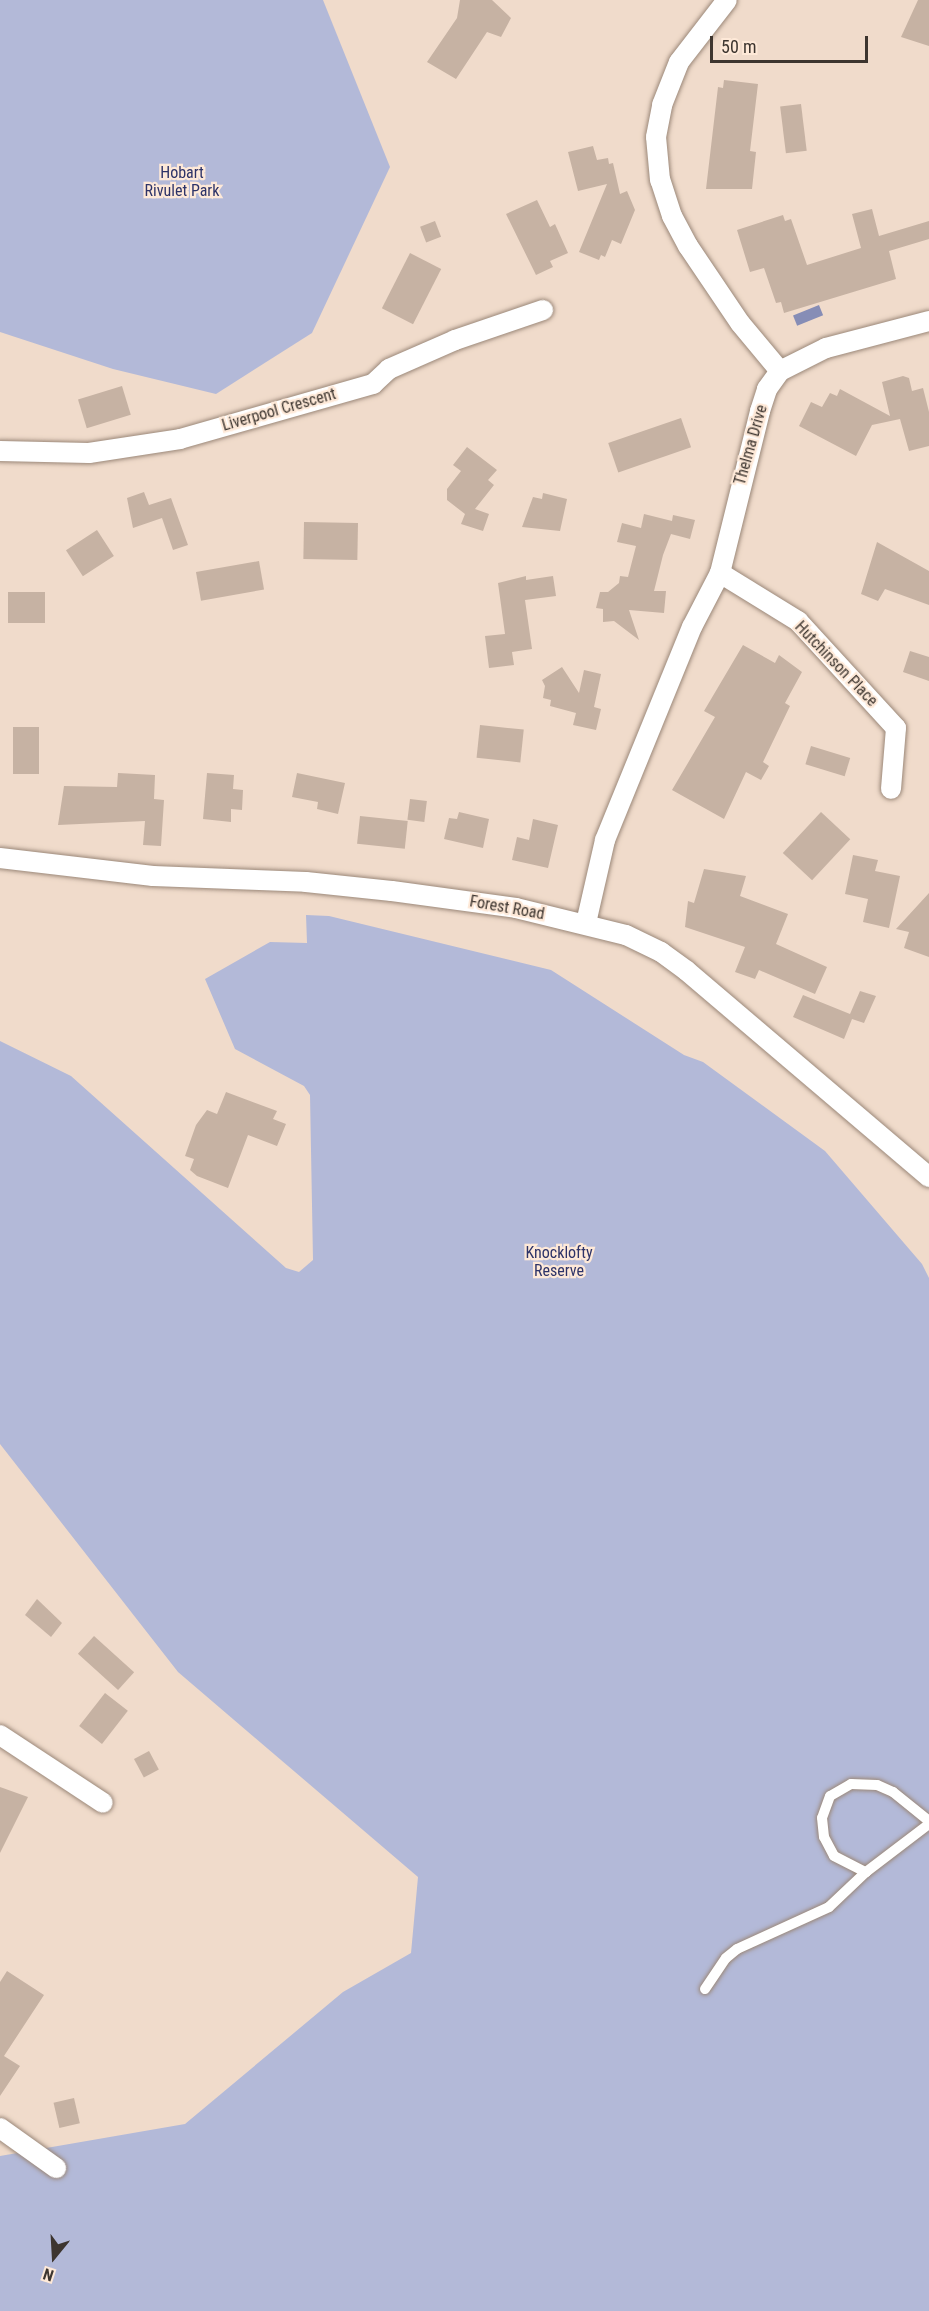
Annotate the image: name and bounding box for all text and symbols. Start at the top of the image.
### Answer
scale bar [713,24,870,62]
text: 50 m [721,36,756,57]
park label: Hobart Rivulet Park [145,163,219,201]
street label: Liverpool Crescent [220,385,338,435]
street label: Thelma Drive [730,403,772,487]
street label: Hutchinson Place [791,617,881,711]
street label: Forest Road [468,892,546,924]
park label: Knocklofty Reserve [525,1243,593,1281]
north arrow [24,2227,84,2287]
text: N [41,2264,56,2285]

